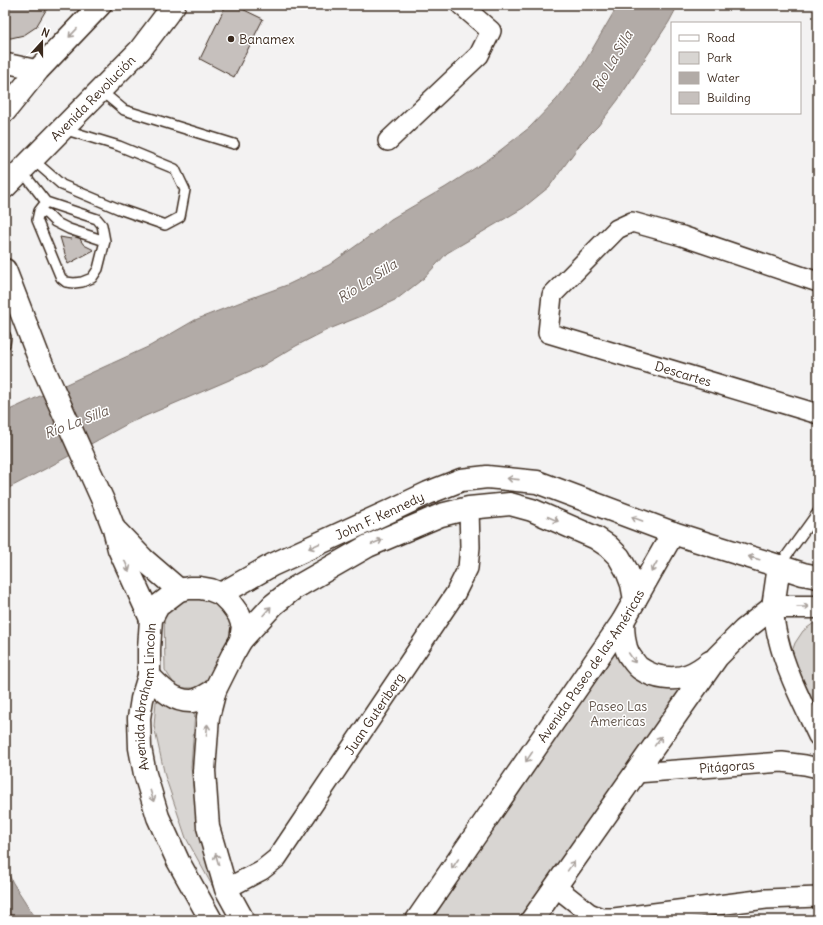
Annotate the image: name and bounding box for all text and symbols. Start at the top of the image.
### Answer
north arrow [22,22,62,62]
legend [671,22,801,114]
text: N [40,25,52,41]
water label: Río La Silla [587,27,637,95]
one-way arrow [68,28,78,38]
text: Road [707,30,735,45]
place label: Banamex [239,31,295,48]
marker: Banamex [226,34,236,44]
text: Park [707,50,732,65]
street label: Avenida Revolución [47,51,139,144]
text: Water [707,70,740,85]
text: Building [707,90,751,105]
water label: Río La Silla [334,255,401,307]
street label: Descartes [653,357,714,390]
water label: Río La Silla [41,401,112,442]
one-way arrow [507,476,520,483]
street label: John F. Kennedy [332,488,427,543]
one-way arrow [630,515,643,522]
one-way arrow [547,516,559,523]
one-way arrow [370,538,382,546]
one-way arrow [308,543,320,550]
one-way arrow [748,554,761,561]
one-way arrow [123,559,131,571]
one-way arrow [650,560,657,572]
street label: Avenida Paseo de las Américas [534,586,648,746]
one-way arrow [796,603,809,611]
one-way arrow [263,606,272,617]
street label: Avenida Abraham Lincoln [130,622,159,772]
one-way arrow [628,652,636,663]
street label: Juan Guteriberg [341,669,408,758]
park label: Paseo Las Americas [589,698,647,730]
one-way arrow [204,724,211,737]
one-way arrow [654,736,662,747]
one-way arrow [525,751,533,762]
street label: Pitágoras [698,756,755,777]
one-way arrow [149,790,156,803]
one-way arrow [213,853,220,866]
one-way arrow [451,858,459,869]
one-way arrow [567,860,575,871]

